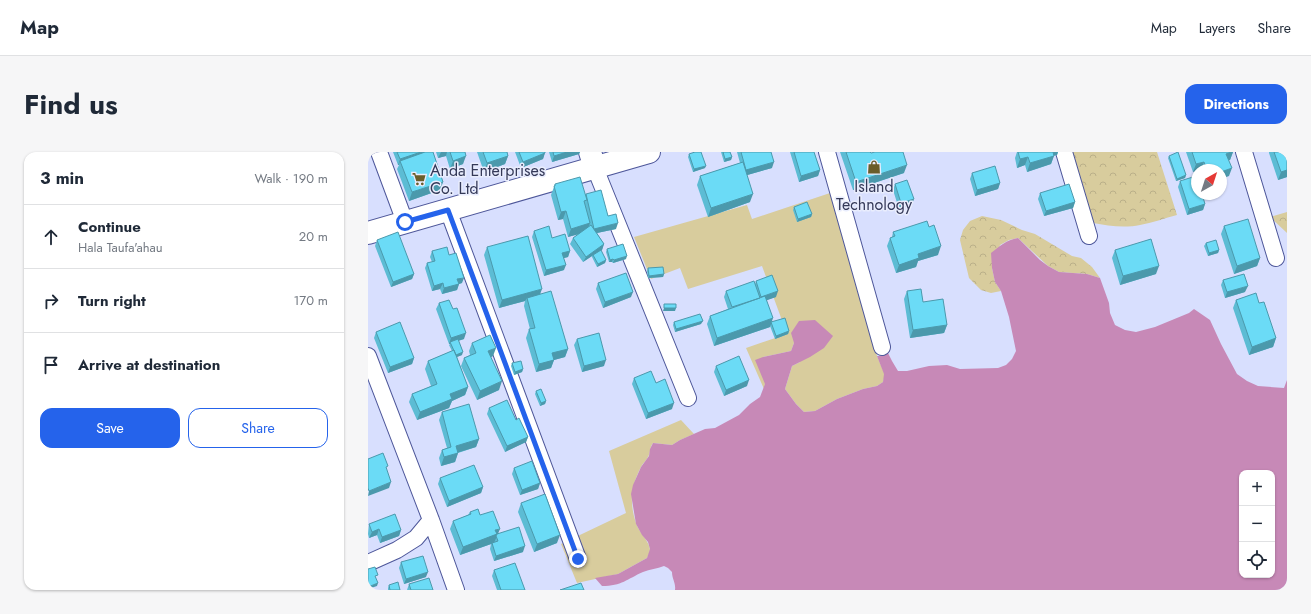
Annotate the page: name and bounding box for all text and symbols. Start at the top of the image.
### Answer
text: Map [20,14,59,41]
text: Map [1151,18,1177,38]
text: Layers [1199,18,1235,38]
text: Share [1257,18,1291,38]
text: Find us [24,84,118,125]
button: Directions [1185,84,1287,124]
place label: Anda Enterprises Co. Ltd [430,159,545,200]
shop icon: Island Technology [866,159,882,175]
north arrow [1191,164,1227,200]
text: 3 min [40,166,84,190]
text: Walk · 190 m [255,169,328,188]
supermarket icon: Anda Enterprises Co. Ltd [411,171,427,187]
place label: Island Technology [836,175,913,216]
route start [396,213,414,231]
text: Continue [78,216,141,238]
icon: ahead [40,226,62,248]
text: 20 m [299,227,328,246]
text: Hala Taufa'ahau [78,238,163,257]
icon: right [40,290,62,312]
text: Turn right [78,290,146,312]
text: 170 m [293,291,328,310]
icon: arrive [40,354,62,376]
text: Arrive at destination [78,354,220,376]
button: Save [40,408,180,448]
button: Share [188,408,328,448]
map controls [1239,470,1275,578]
button: + [1239,470,1275,506]
button: − [1239,506,1275,542]
button: locate [1239,542,1275,578]
route end [569,550,587,568]

